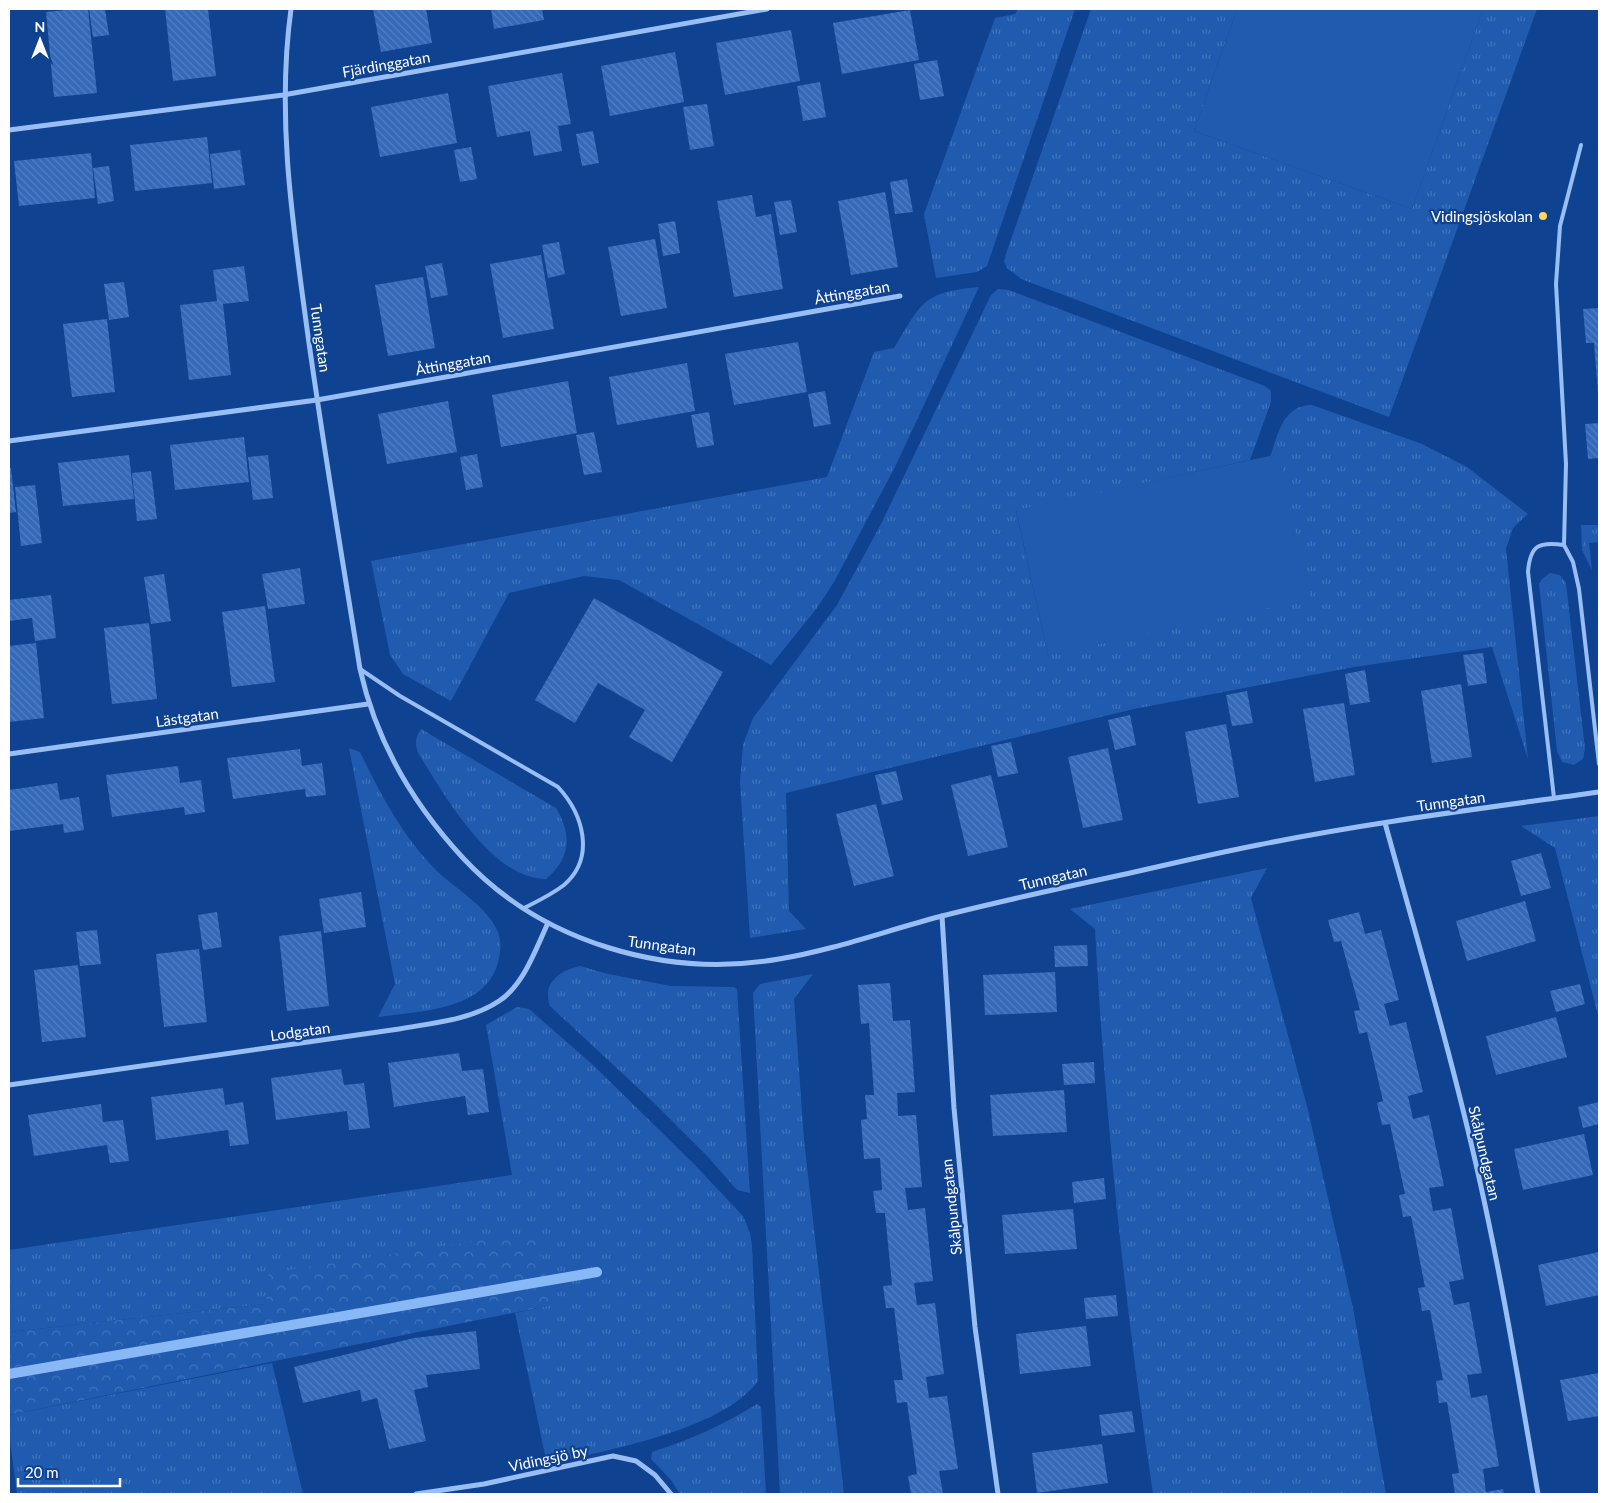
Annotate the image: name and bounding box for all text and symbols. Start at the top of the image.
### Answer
north arrow [15,15,65,65]
text: N [35,18,45,35]
street label: Fjärdinggatan [341,47,431,81]
place label: Vidingsjöskolan [1431,207,1533,225]
marker: Vidingsjöskolan [1537,210,1549,222]
street label: Åttinggatan [813,277,891,307]
street label: Tunngatan [307,303,335,373]
street label: Åttinggatan [414,348,492,378]
street label: Lästgatan [154,704,220,730]
street label: Tunngatan [1416,787,1486,815]
street label: Tunngatan [1017,860,1089,894]
street label: Tunngatan [627,931,697,959]
street label: Lodgatan [269,1018,331,1044]
street label: Skålpundgatan [1465,1104,1505,1202]
street label: Skålpundgatan [937,1158,965,1256]
street label: Vidingsjö by [507,1441,589,1475]
scale bar [18,1456,120,1488]
text: 20 m [25,1463,59,1481]

